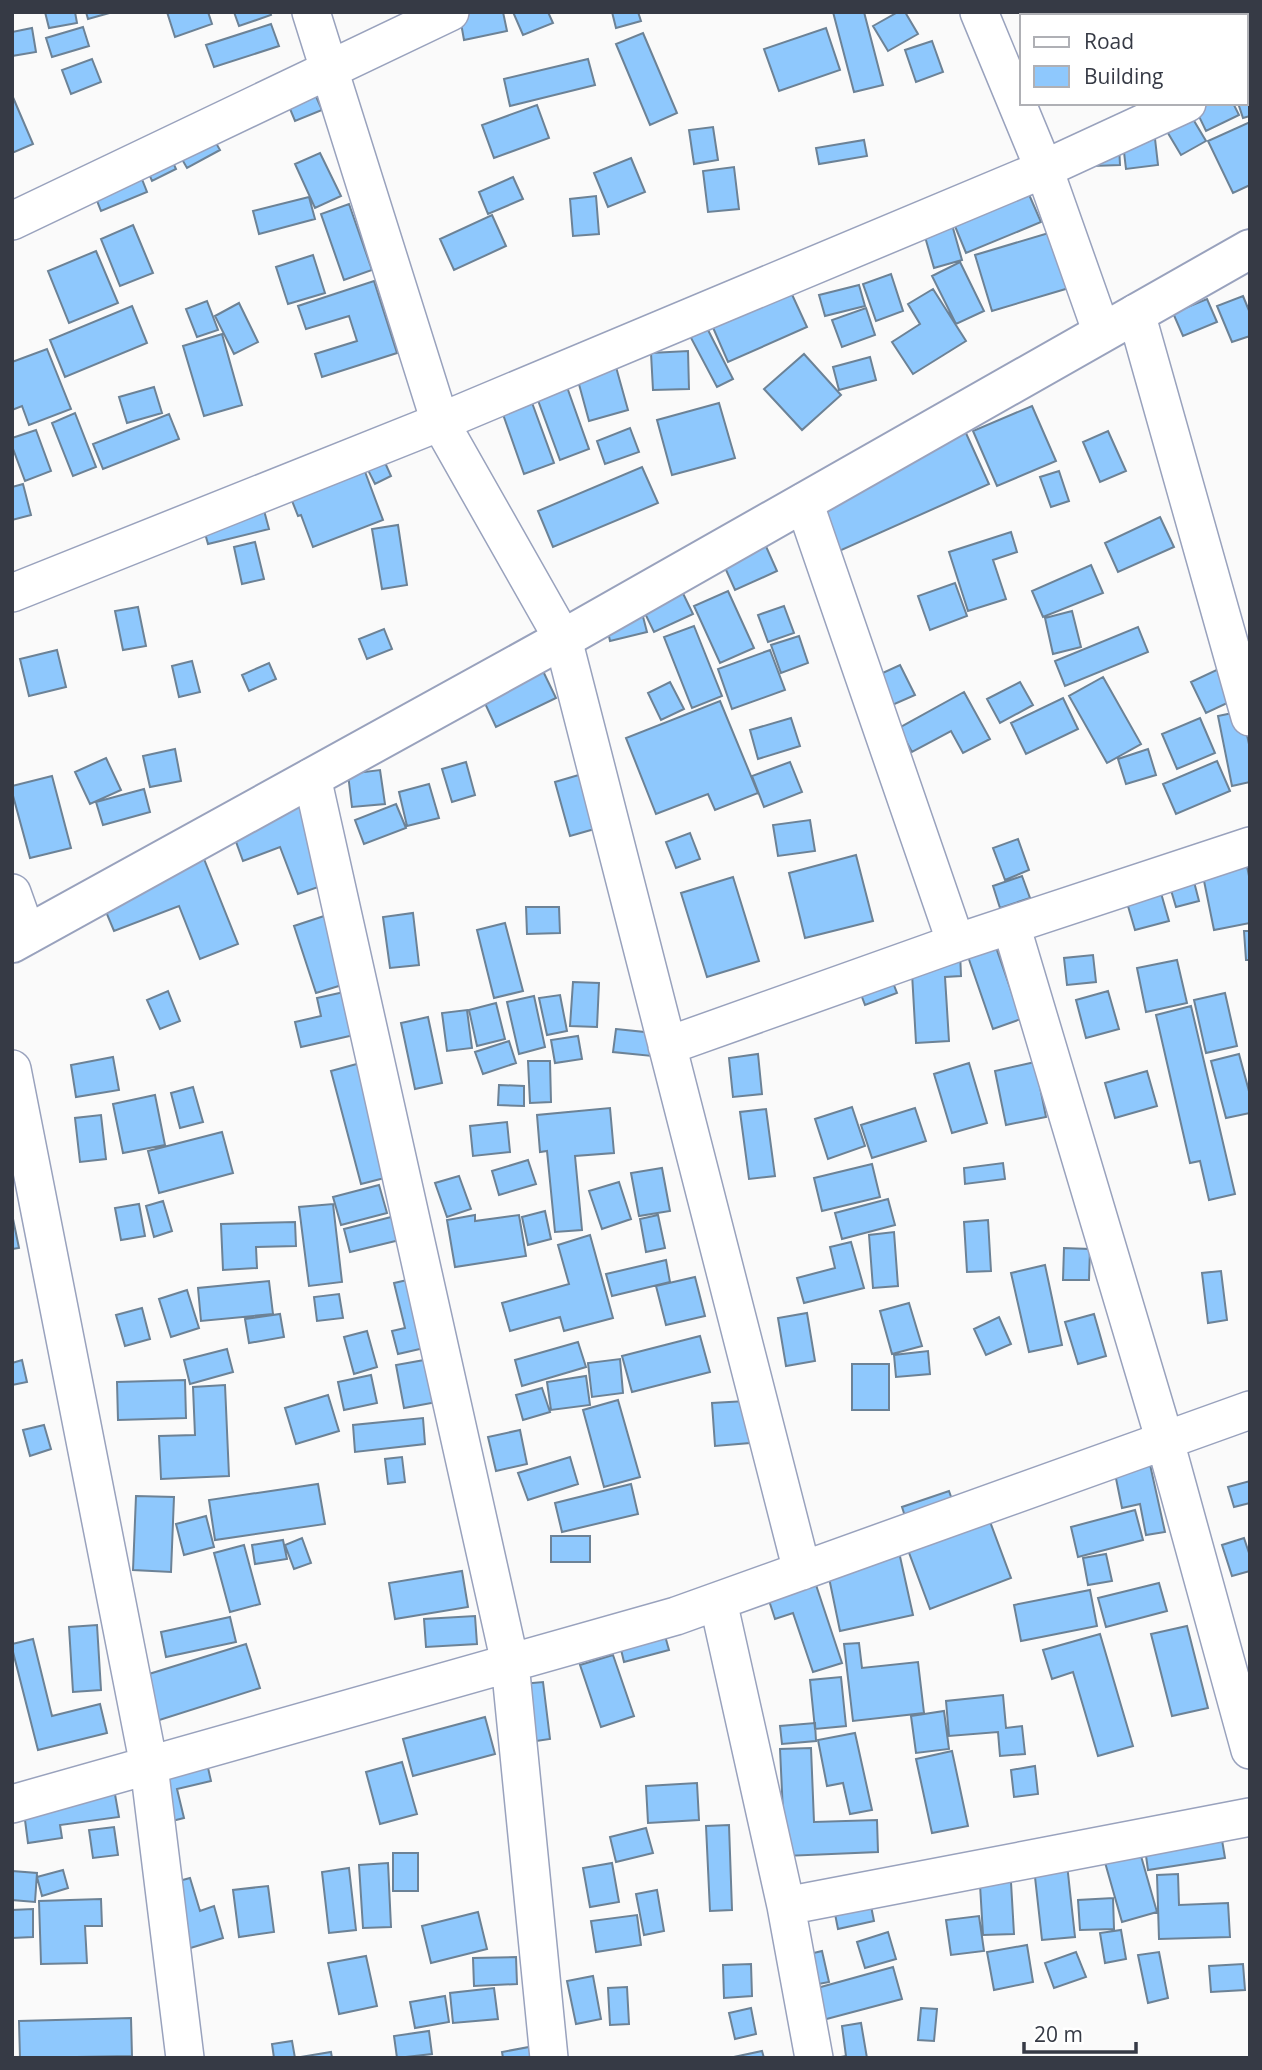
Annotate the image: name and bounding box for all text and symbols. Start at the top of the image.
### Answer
legend [1020,14,1248,105]
text: Road [1084,27,1134,55]
text: Building [1084,62,1163,90]
scale bar [1024,2010,1136,2054]
text: 20 m [1034,2020,1083,2048]

